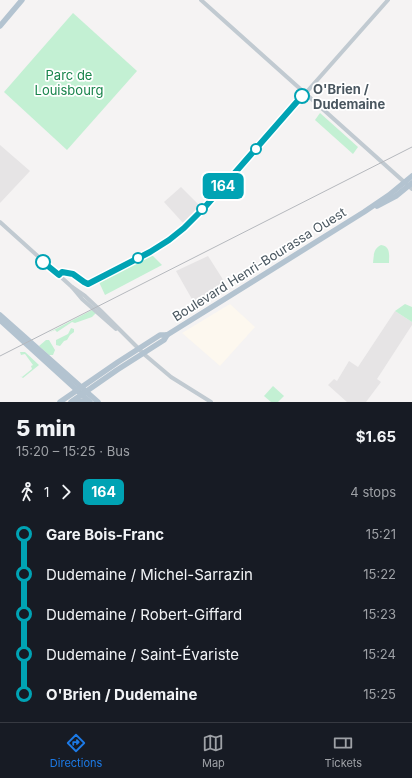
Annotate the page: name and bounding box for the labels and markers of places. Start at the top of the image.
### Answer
place label: O'Brien / Dudemaine [313,81,385,112]
marker: O'Brien / Dudemaine [294,88,310,104]
unlabelled marker [250,143,262,155]
unlabelled marker [196,203,208,215]
unlabelled marker [132,252,144,264]
unlabelled marker [35,254,51,270]

